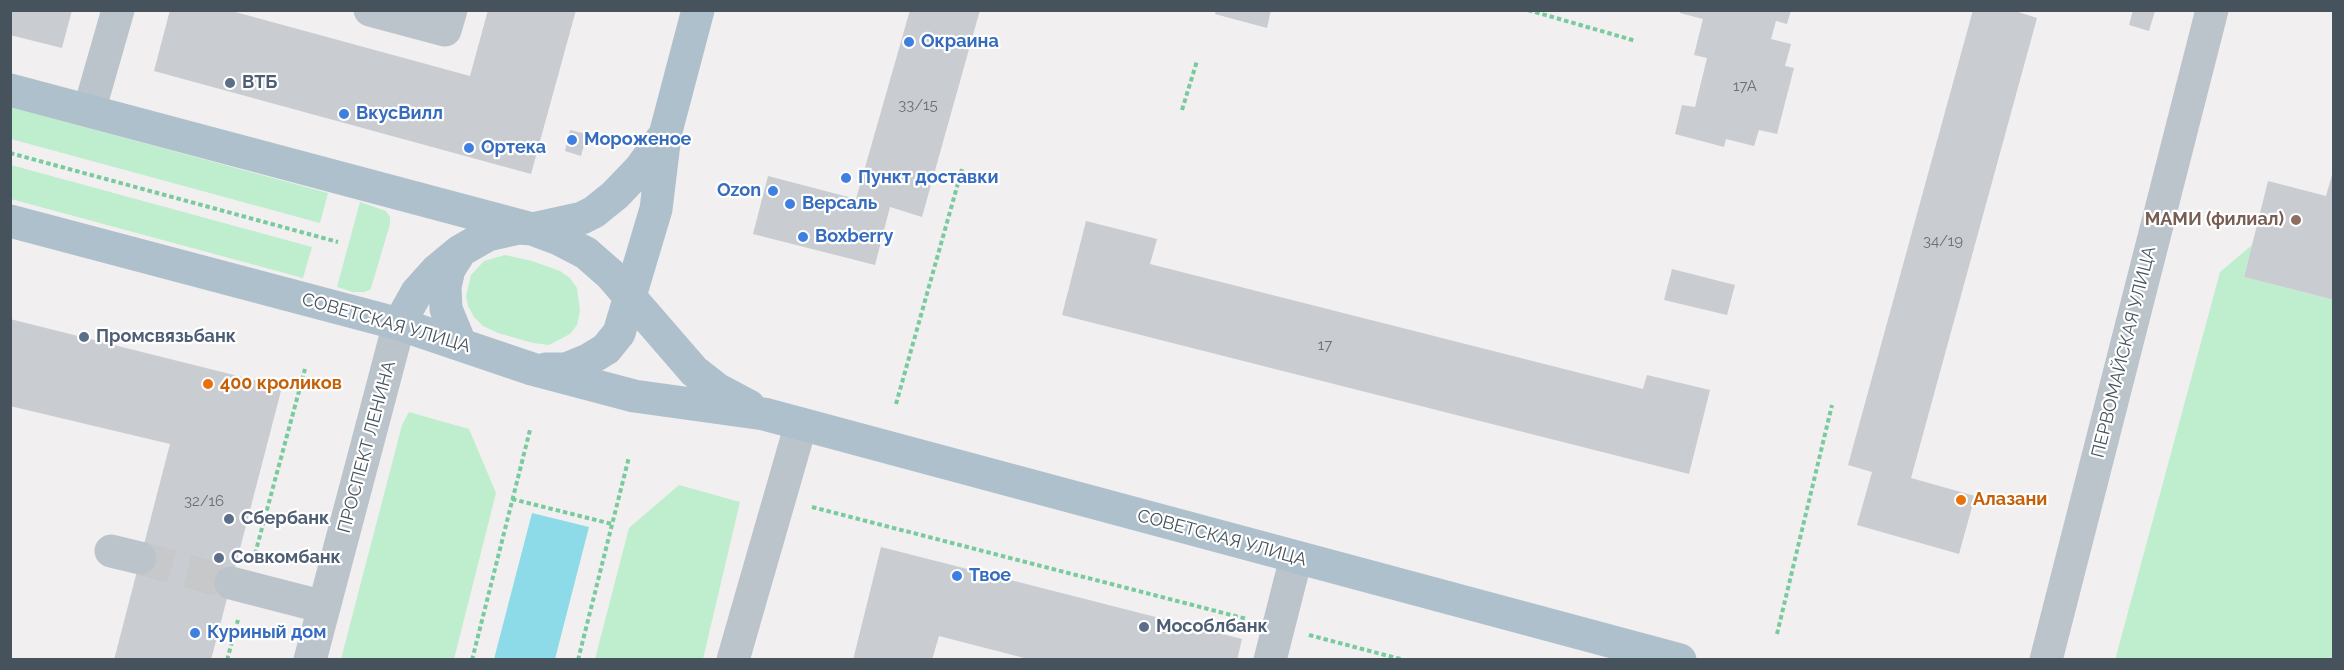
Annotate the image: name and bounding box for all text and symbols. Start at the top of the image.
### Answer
place label: Окраина [921,31,999,53]
marker: Окраина [902,35,916,49]
place label: ВТБ [242,72,277,94]
marker: ВТБ [223,76,237,90]
house number: 17А [1733,77,1757,95]
house number: 33/15 [898,96,938,114]
place label: ВкусВилл [356,103,443,125]
marker: ВкусВилл [337,107,351,121]
place label: Мороженое [584,129,691,151]
marker: Мороженое [565,133,579,147]
place label: Ортека [481,137,546,159]
marker: Ортека [462,141,476,155]
place label: Пункт доставки [858,167,999,189]
marker: Пункт доставки [839,171,853,185]
place label: Ozon [717,180,761,202]
marker: Ozon [766,184,780,198]
place label: Версаль [802,193,877,215]
marker: Версаль [783,197,797,211]
place label: МАМИ (филиал) [2145,209,2284,231]
marker: МАМИ (филиал) [2289,213,2303,227]
place label: Boxberry [815,226,893,248]
marker: Boxberry [796,230,810,244]
house number: 34/19 [1923,232,1963,250]
street label: ПЕРВОМАЙСКАЯ УЛИЦА [2087,244,2161,460]
street label: СОВЕТСКАЯ УЛИЦА [299,289,473,357]
place label: Промсвязьбанк [96,326,236,348]
marker: Промсвязьбанк [77,330,91,344]
house number: 17 [1318,336,1332,354]
street label: ПРОСПЕКТ ЛЕНИНА [334,359,400,535]
place label: 400 кроликов [220,373,342,395]
marker: 400 кроликов [201,377,215,391]
place label: Алазани [1973,489,2047,511]
house number: 32/16 [184,492,224,510]
marker: Алазани [1954,493,1968,507]
street label: СОВЕТСКАЯ УЛИЦА [1135,505,1309,571]
place label: Сбербанк [241,508,329,530]
marker: Сбербанк [222,512,236,526]
place label: Совкомбанк [231,547,341,569]
marker: Совкомбанк [212,551,226,565]
place label: Твое [969,565,1011,587]
marker: Твое [950,569,964,583]
place label: Мособлбанк [1156,616,1268,638]
marker: Мособлбанк [1137,620,1151,634]
place label: Куриный дом [207,622,326,644]
marker: Куриный дом [188,626,202,640]

